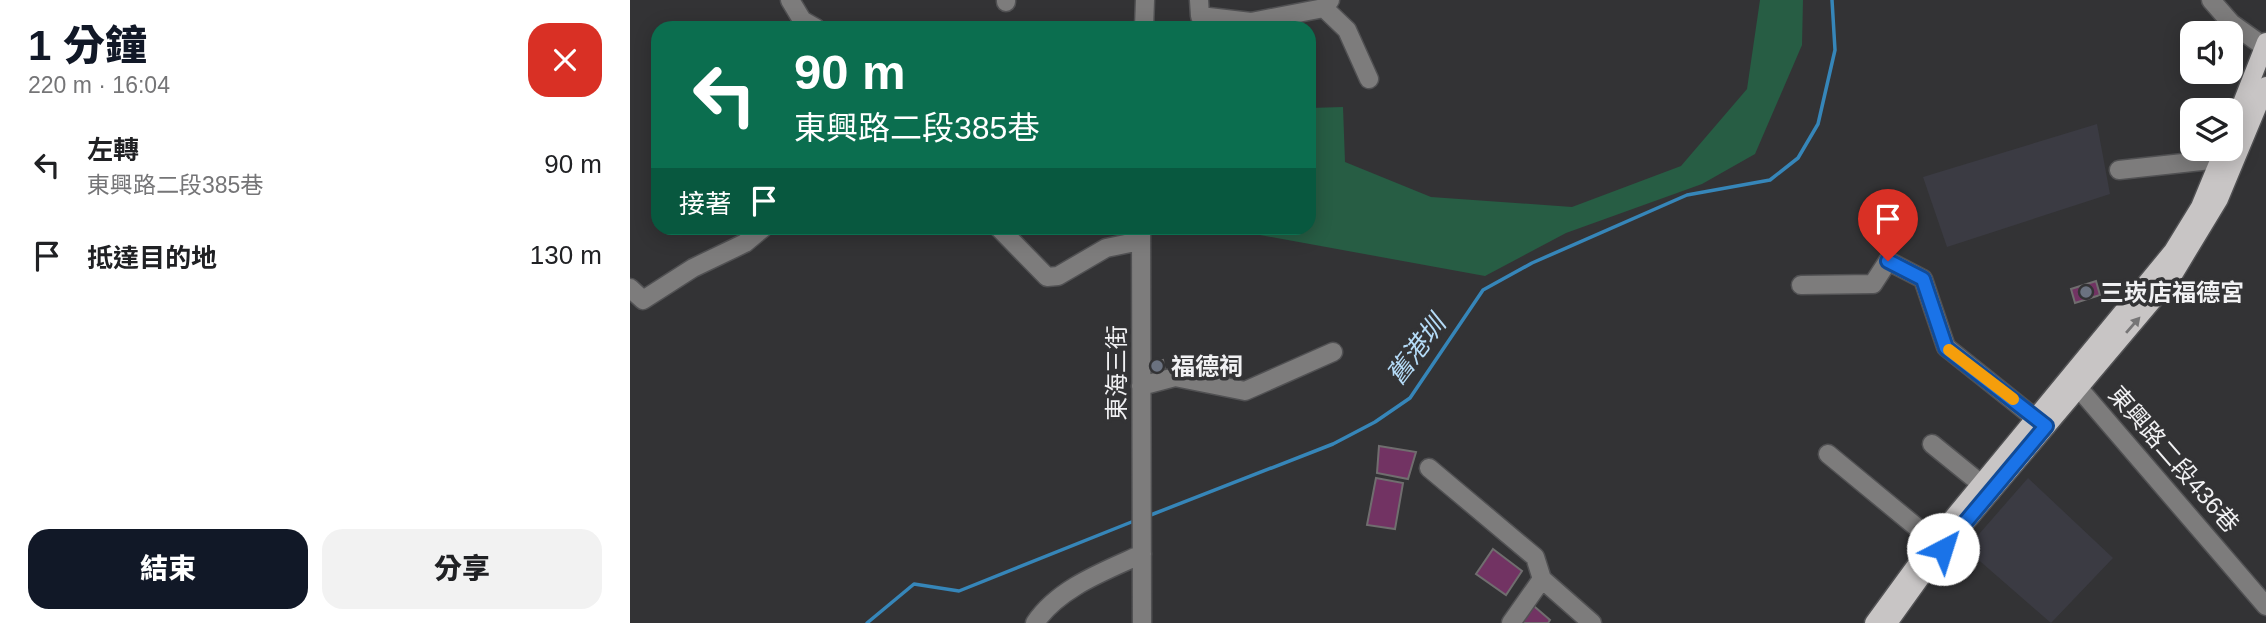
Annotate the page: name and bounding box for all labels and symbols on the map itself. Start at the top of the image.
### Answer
pin [1858,189,1918,261]
place label: 三崁店福德宮 [2100,279,2244,306]
marker: 三崁店福德宮 [2078,284,2094,300]
water label: 舊港圳 [1381,307,1454,390]
one-way arrow [2125,316,2140,333]
street label: 東海三街 [1103,325,1130,421]
place label: 福德祠 [1171,353,1243,380]
marker: 福德祠 [1149,358,1165,374]
street label: 東興路二段436巷 [2103,381,2245,537]
position arrow [1906,512,1980,586]

